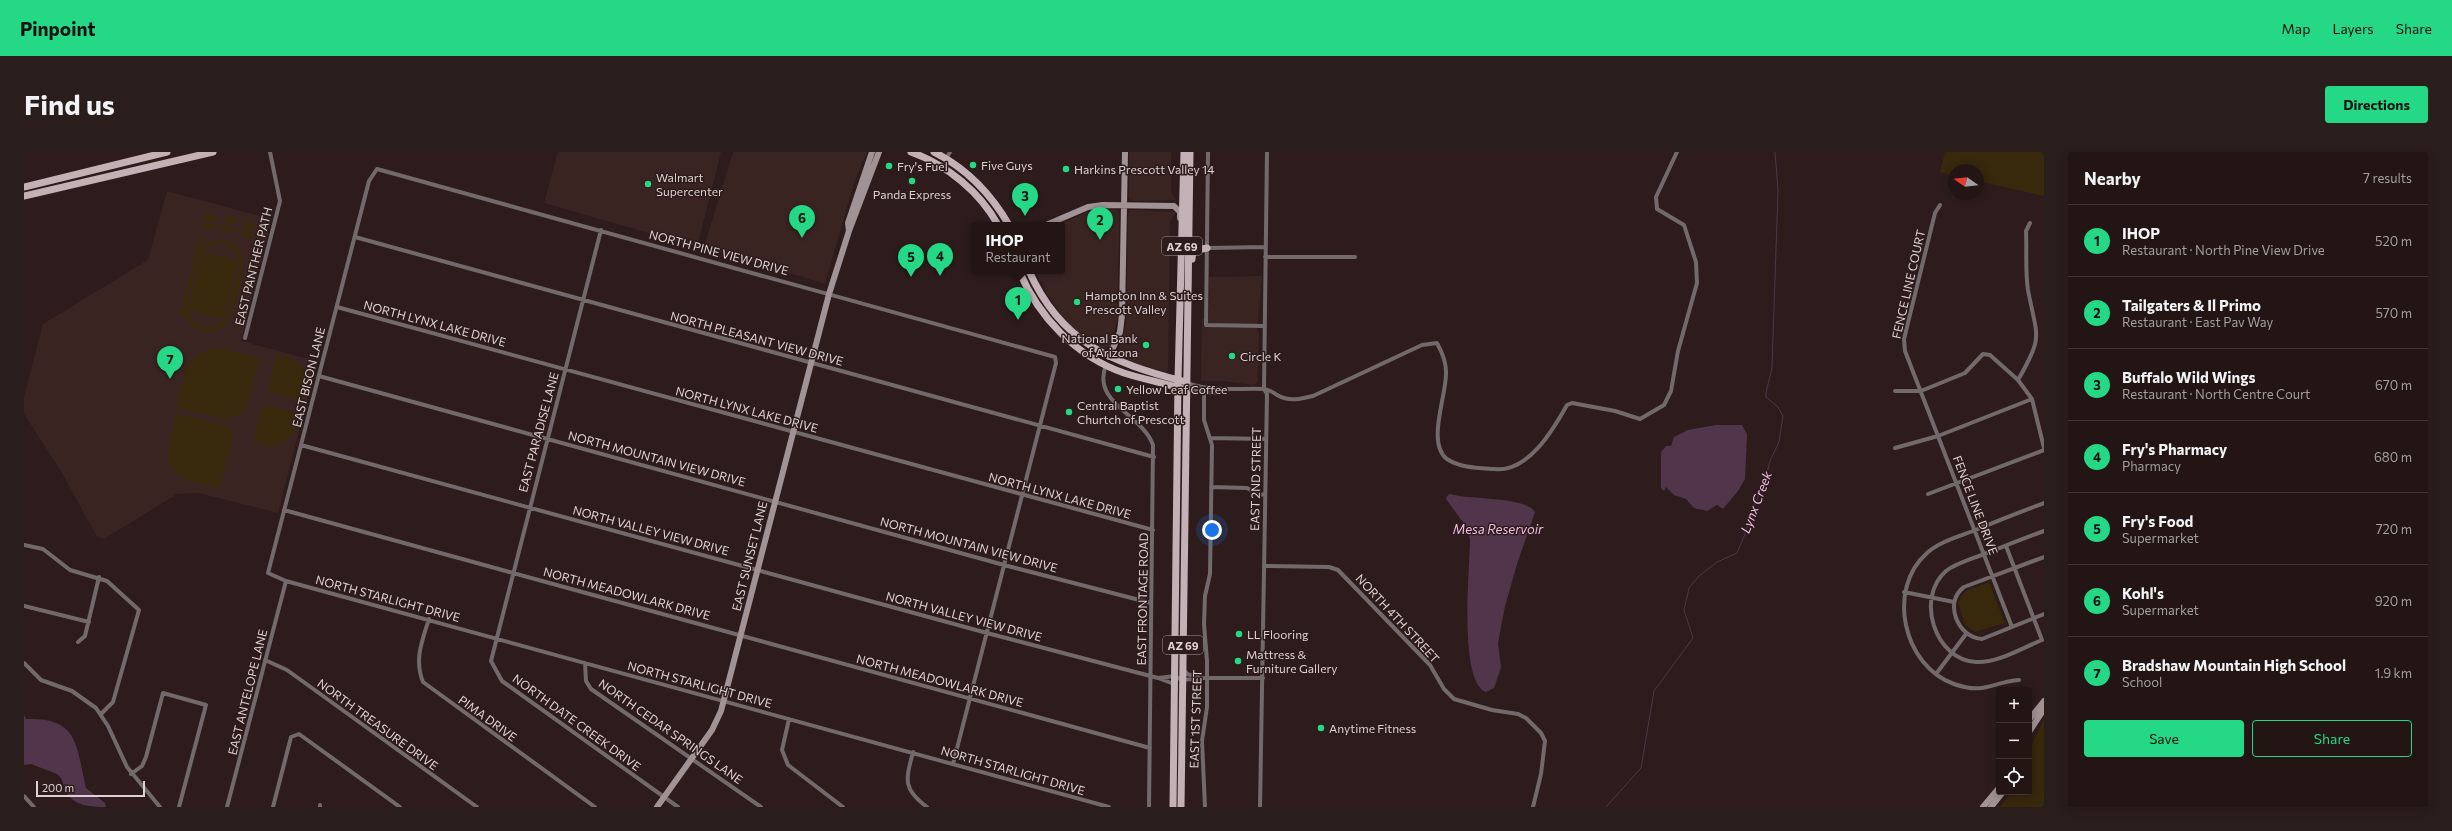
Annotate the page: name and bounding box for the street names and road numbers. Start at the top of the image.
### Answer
street label: EAST PANTHER PATH [232,205,274,327]
street label: NORTH PINE VIEW DRIVE [648,227,790,277]
street label: FENCE LINE COURT [1889,228,1927,340]
road number: AZ 69 [1162,237,1202,255]
street label: NORTH LYNX LAKE DRIVE [362,297,508,349]
street label: NORTH PLEASANT VIEW DRIVE [669,308,845,368]
street label: EAST BISON LANE [289,325,327,429]
street label: EAST PARADISE LANE [515,370,561,494]
street label: NORTH LYNX LAKE DRIVE [674,383,820,435]
street label: EAST 2ND STREET [1247,427,1263,531]
street label: NORTH MOUNTAIN VIEW DRIVE [567,428,747,488]
street label: FENCE LINE DRIVE [1951,453,2001,557]
street label: NORTH LYNX LAKE DRIVE [987,469,1133,521]
street label: EAST SUNSET LANE [729,500,769,612]
street label: NORTH VALLEY VIEW DRIVE [571,502,731,558]
street label: NORTH MOUNTAIN VIEW DRIVE [879,514,1059,574]
street label: EAST FRONTAGE ROAD [1134,532,1150,666]
street label: NORTH MEADOWLARK DRIVE [542,564,712,622]
street label: NORTH 4TH STREET [1353,571,1443,665]
street label: NORTH STARLIGHT DRIVE [314,572,462,624]
street label: NORTH VALLEY VIEW DRIVE [884,588,1044,644]
street label: EAST ANTELOPE LANE [225,628,269,756]
road number: AZ 69 [1163,636,1203,654]
street label: NORTH MEADOWLARK DRIVE [855,651,1025,709]
street label: NORTH STARLIGHT DRIVE [626,658,774,710]
street label: EAST 1ST STREET [1186,669,1204,769]
street label: NORTH DATE CREEK DRIVE [510,671,644,773]
street label: NORTH TREASURE DRIVE [315,676,441,772]
street label: NORTH CEDAR SPRINGS LANE [596,676,746,786]
street label: PIMA DRIVE [456,692,520,744]
street label: NORTH STARLIGHT DRIVE [939,743,1087,797]

